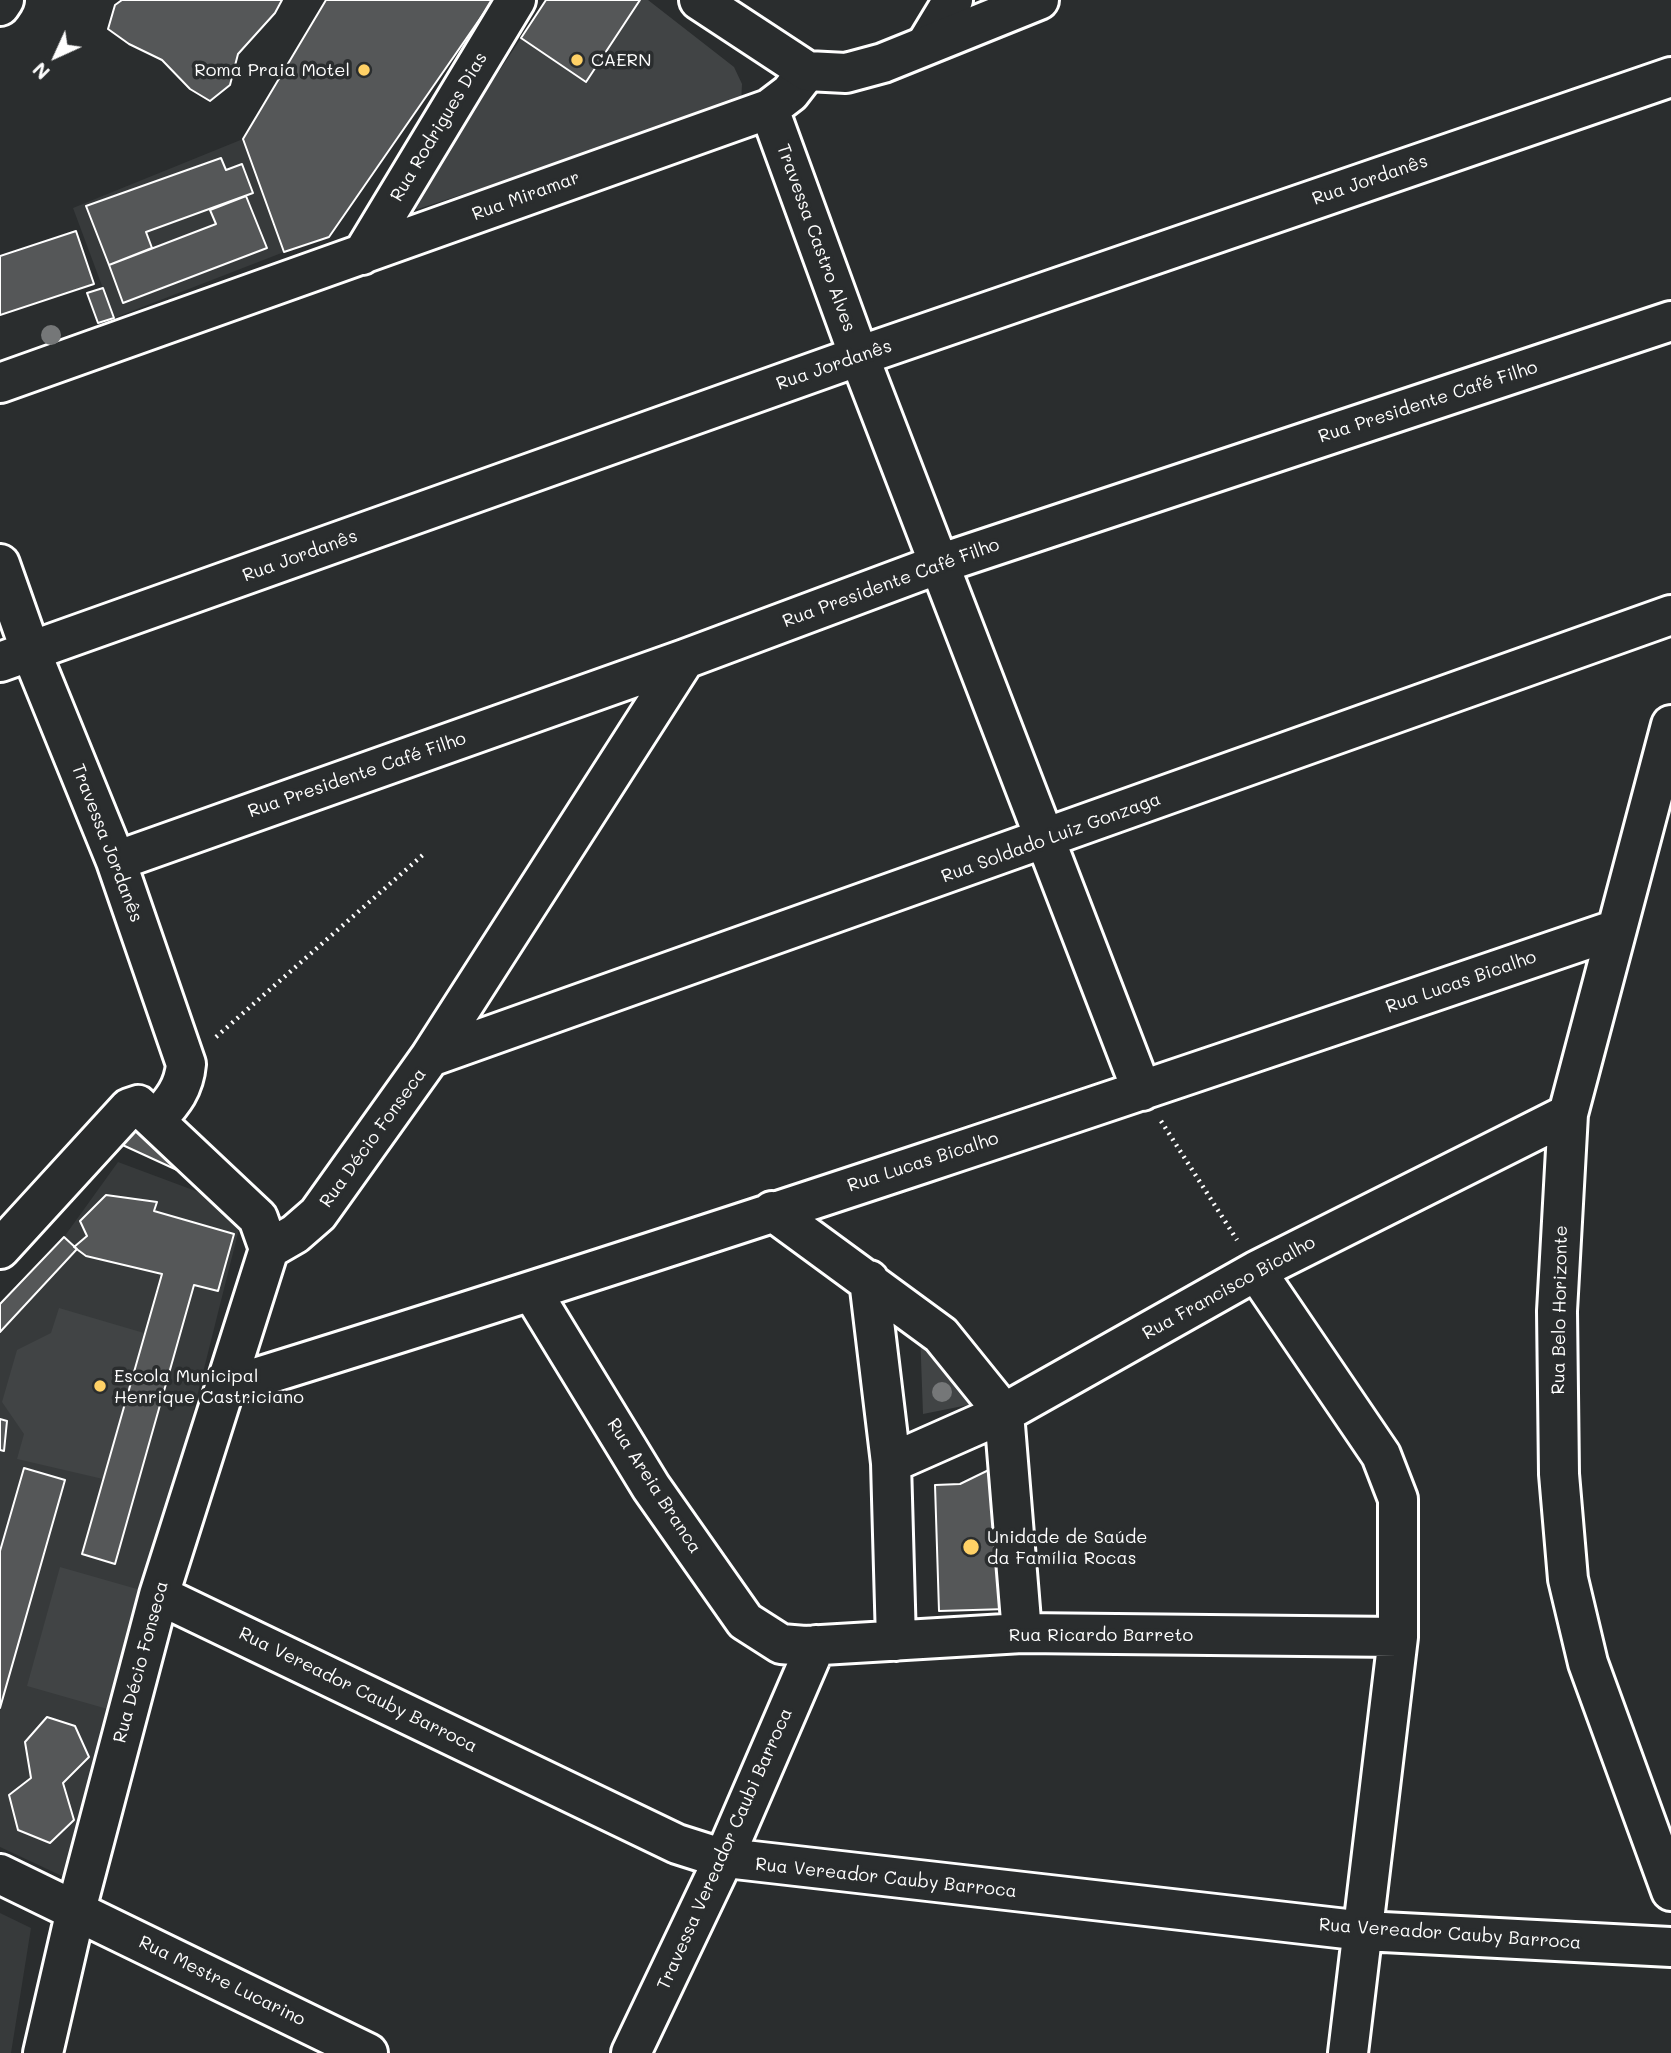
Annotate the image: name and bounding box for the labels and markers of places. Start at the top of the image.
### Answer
place label: CAERN [591,49,651,71]
marker: CAERN [569,52,585,68]
place label: Roma Praia Motel [194,59,350,81]
marker: Roma Praia Motel [356,62,372,78]
place label: Escola Municipal Henrique Castriciano [114,1365,304,1408]
marker: Escola Municipal Henrique Castriciano [92,1378,108,1394]
place label: Unidade de Saúde da Família Rocas [987,1526,1147,1568]
marker: Unidade de Saúde da Família Rocas [961,1537,981,1557]

